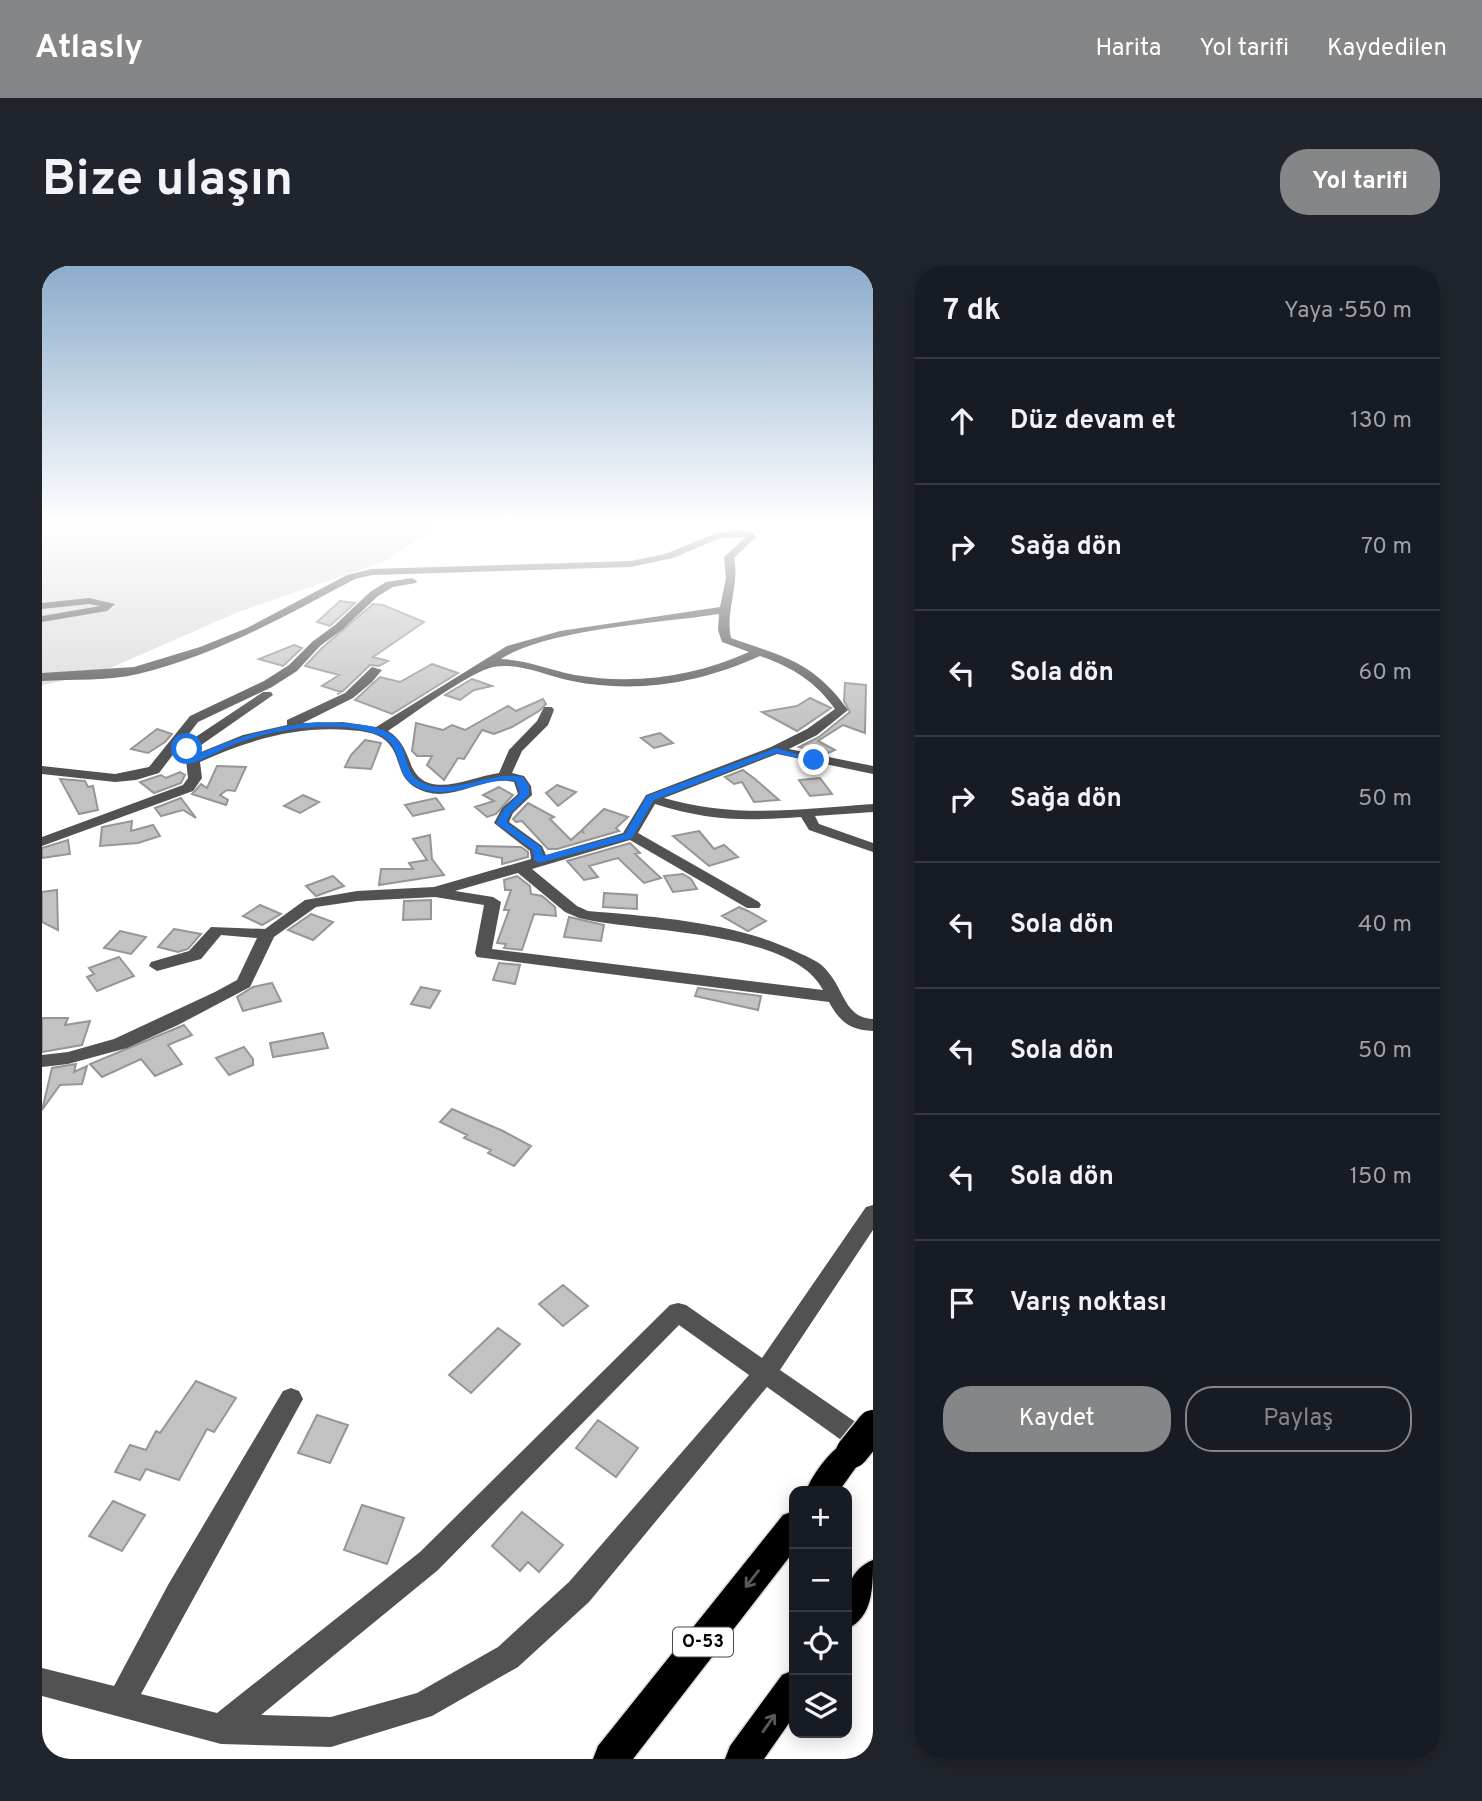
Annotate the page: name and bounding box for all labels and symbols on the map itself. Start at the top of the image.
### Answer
route start [171,733,202,764]
route end [798,744,829,775]
one-way arrow [745,1570,760,1588]
road number: O-53 [673,1628,733,1657]
one-way arrow [762,1714,776,1733]

